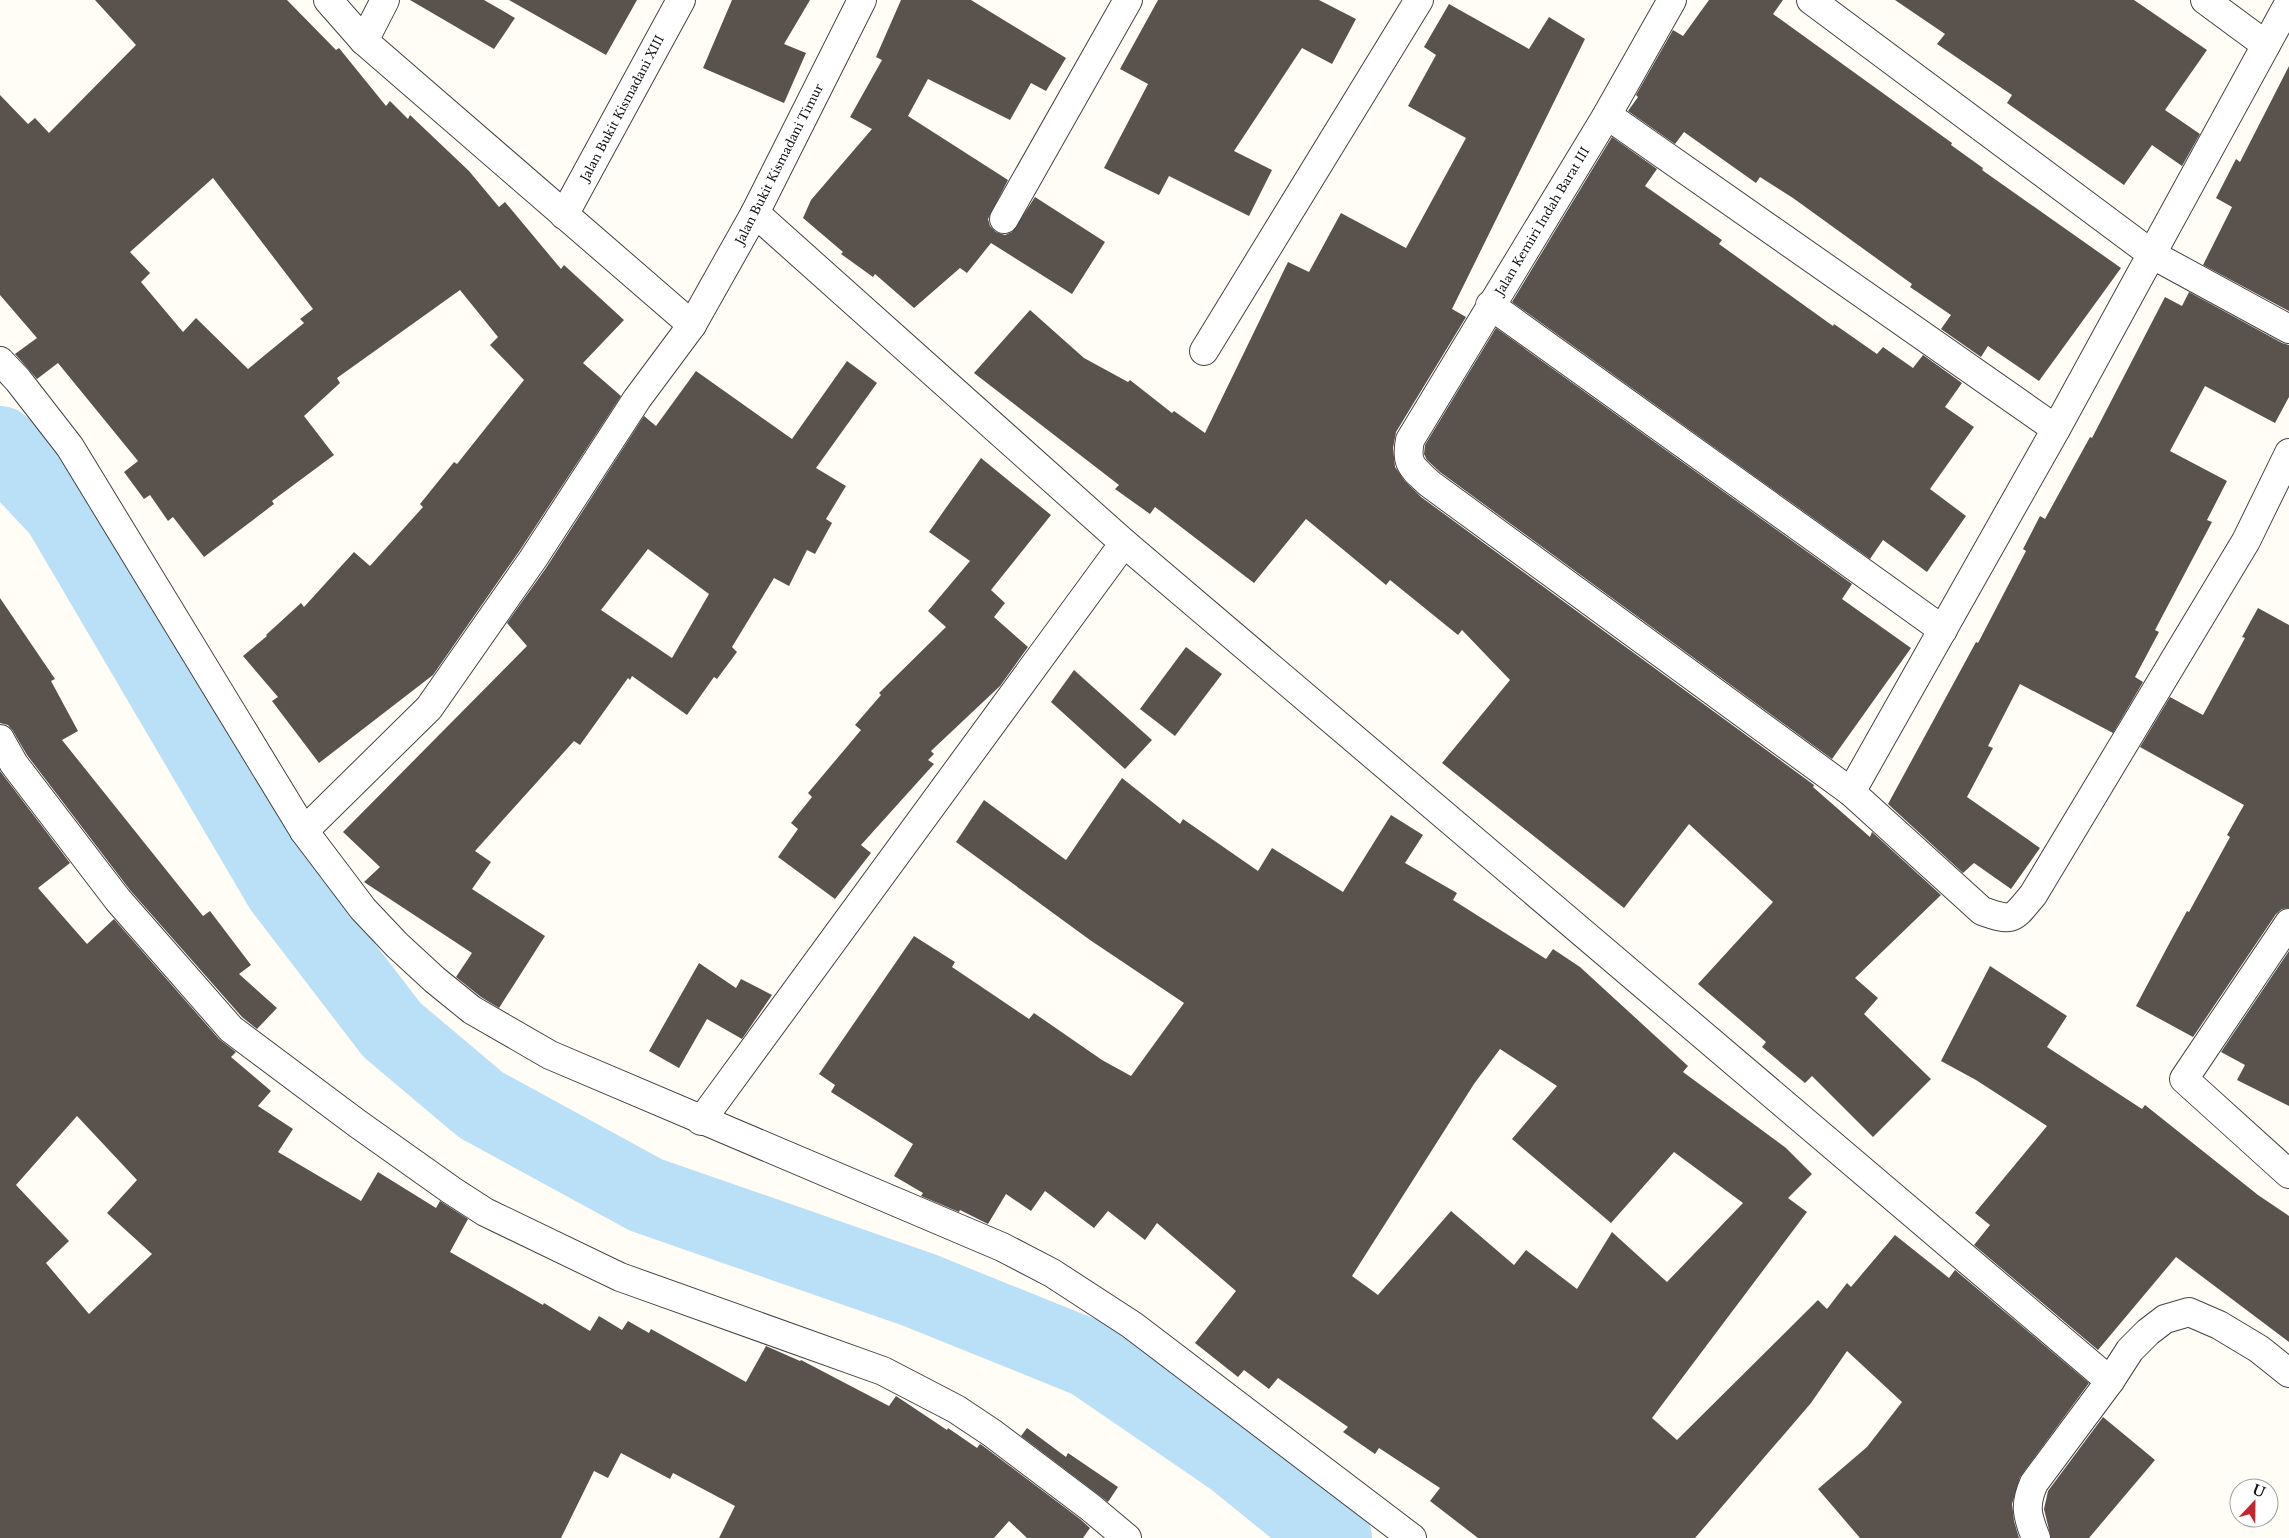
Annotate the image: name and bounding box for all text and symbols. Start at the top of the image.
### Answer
street label: Jalan Bukit Kismadani XIII [576,32,667,185]
street label: Jalan Bukit Kismadani Timur [731,81,826,249]
street label: Jalan Kemiri Indah Barat III [1491,144,1592,300]
north arrow [2229,1478,2279,1528]
text: U [2250,1480,2269,1502]

